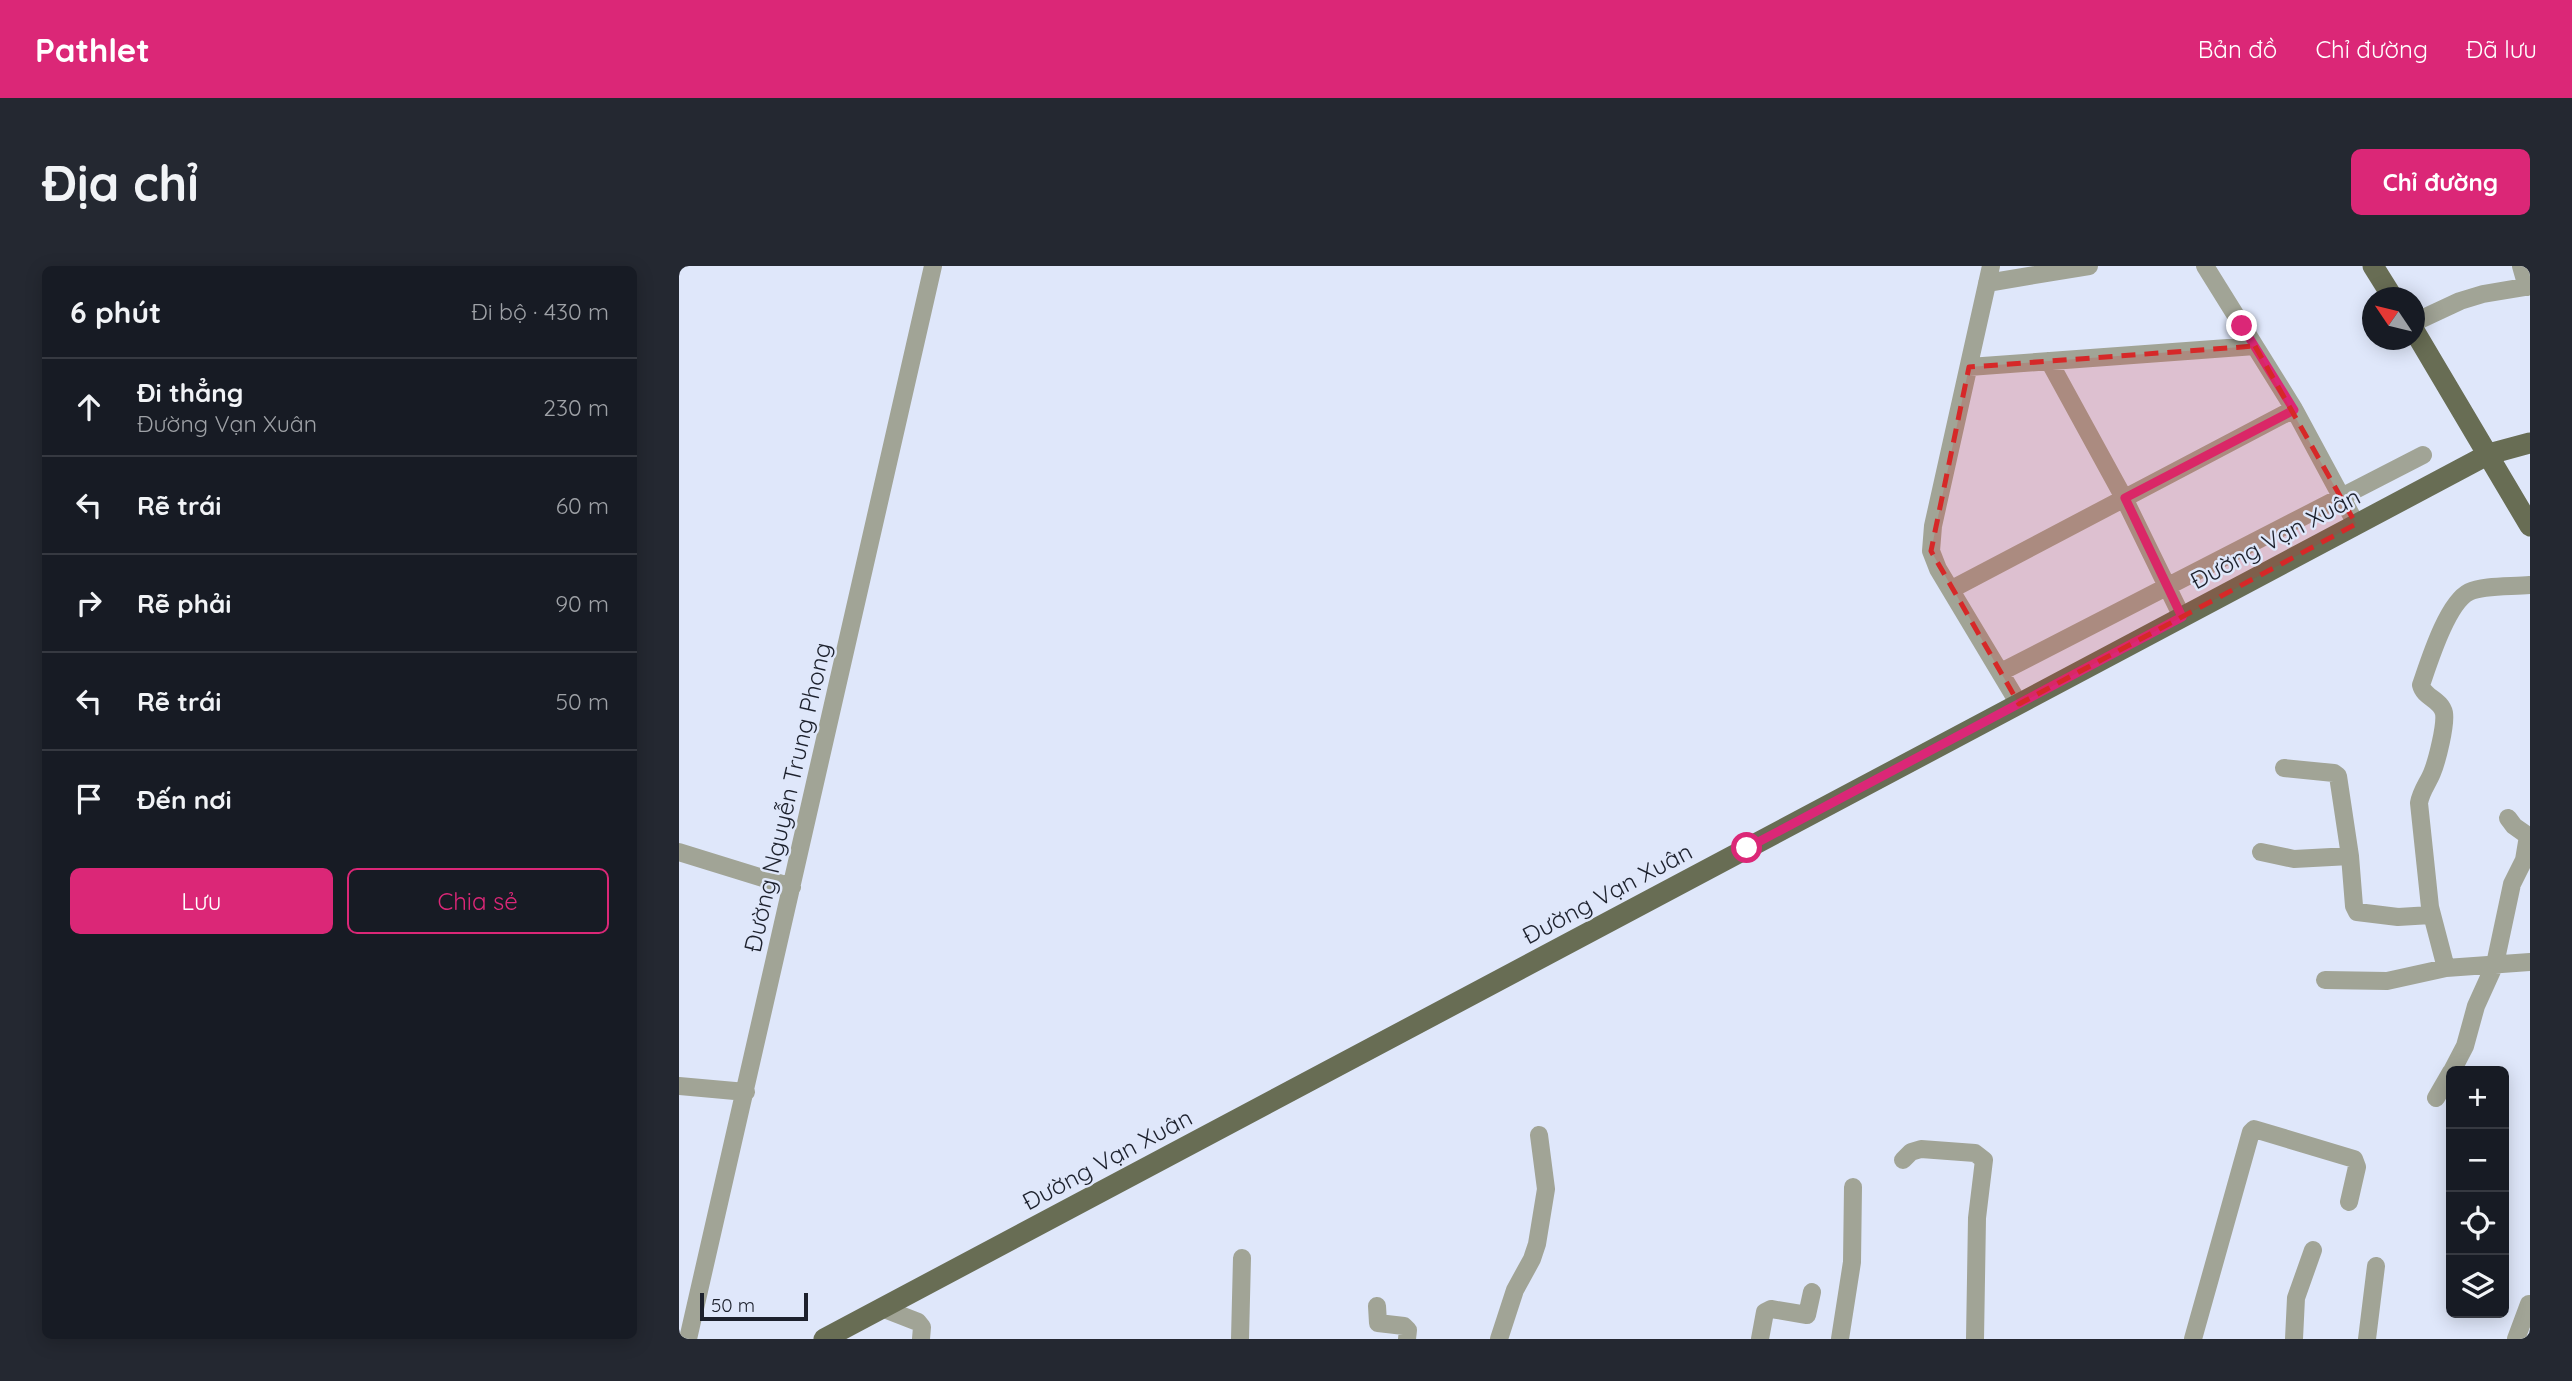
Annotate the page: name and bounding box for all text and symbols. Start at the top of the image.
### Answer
text: Pathlet [35,29,150,70]
text: Bản đồ [2198,34,2277,64]
text: Chỉ đường [2315,34,2428,64]
text: Đã lưu [2466,34,2537,64]
button: Chỉ đường [2351,149,2530,215]
text: Địa chỉ [42,152,199,213]
north arrow [2362,287,2425,350]
text: 6 phút [70,293,161,331]
text: Đi bộ · 430 m [471,297,609,326]
route end [2226,310,2257,341]
text: Đi thẳng [137,376,243,409]
icon: ahead [70,388,108,426]
text: 230 m [543,393,609,422]
text: Đường Vạn Xuân [137,409,317,438]
street label: Đường Vạn Xuân [2185,481,2365,595]
icon: left [70,486,108,524]
text: Rẽ trái [137,489,221,522]
text: 60 m [556,491,609,520]
icon: right [70,584,108,622]
text: Rẽ phải [137,587,231,620]
text: 90 m [555,589,609,618]
street label: Đường Nguyễn Trung Phong [737,639,837,955]
icon: left [70,682,108,720]
text: Rẽ trái [137,685,221,718]
text: 50 m [556,687,609,716]
icon: arrive [70,780,108,818]
text: Đến nơi [137,783,232,816]
route start [1731,832,1762,863]
street label: Đường Vạn Xuân [1517,836,1697,950]
button: Lưu [70,868,333,934]
button: Chia sẻ [347,868,609,934]
map controls [2446,1066,2509,1318]
button: + [2446,1066,2509,1129]
street label: Đường Vạn Xuân [1017,1102,1197,1216]
button: − [2446,1129,2509,1192]
button: locate [2446,1192,2509,1255]
button: layers [2446,1255,2509,1318]
scale bar [700,1290,809,1322]
text: 50 m [711,1293,755,1317]

